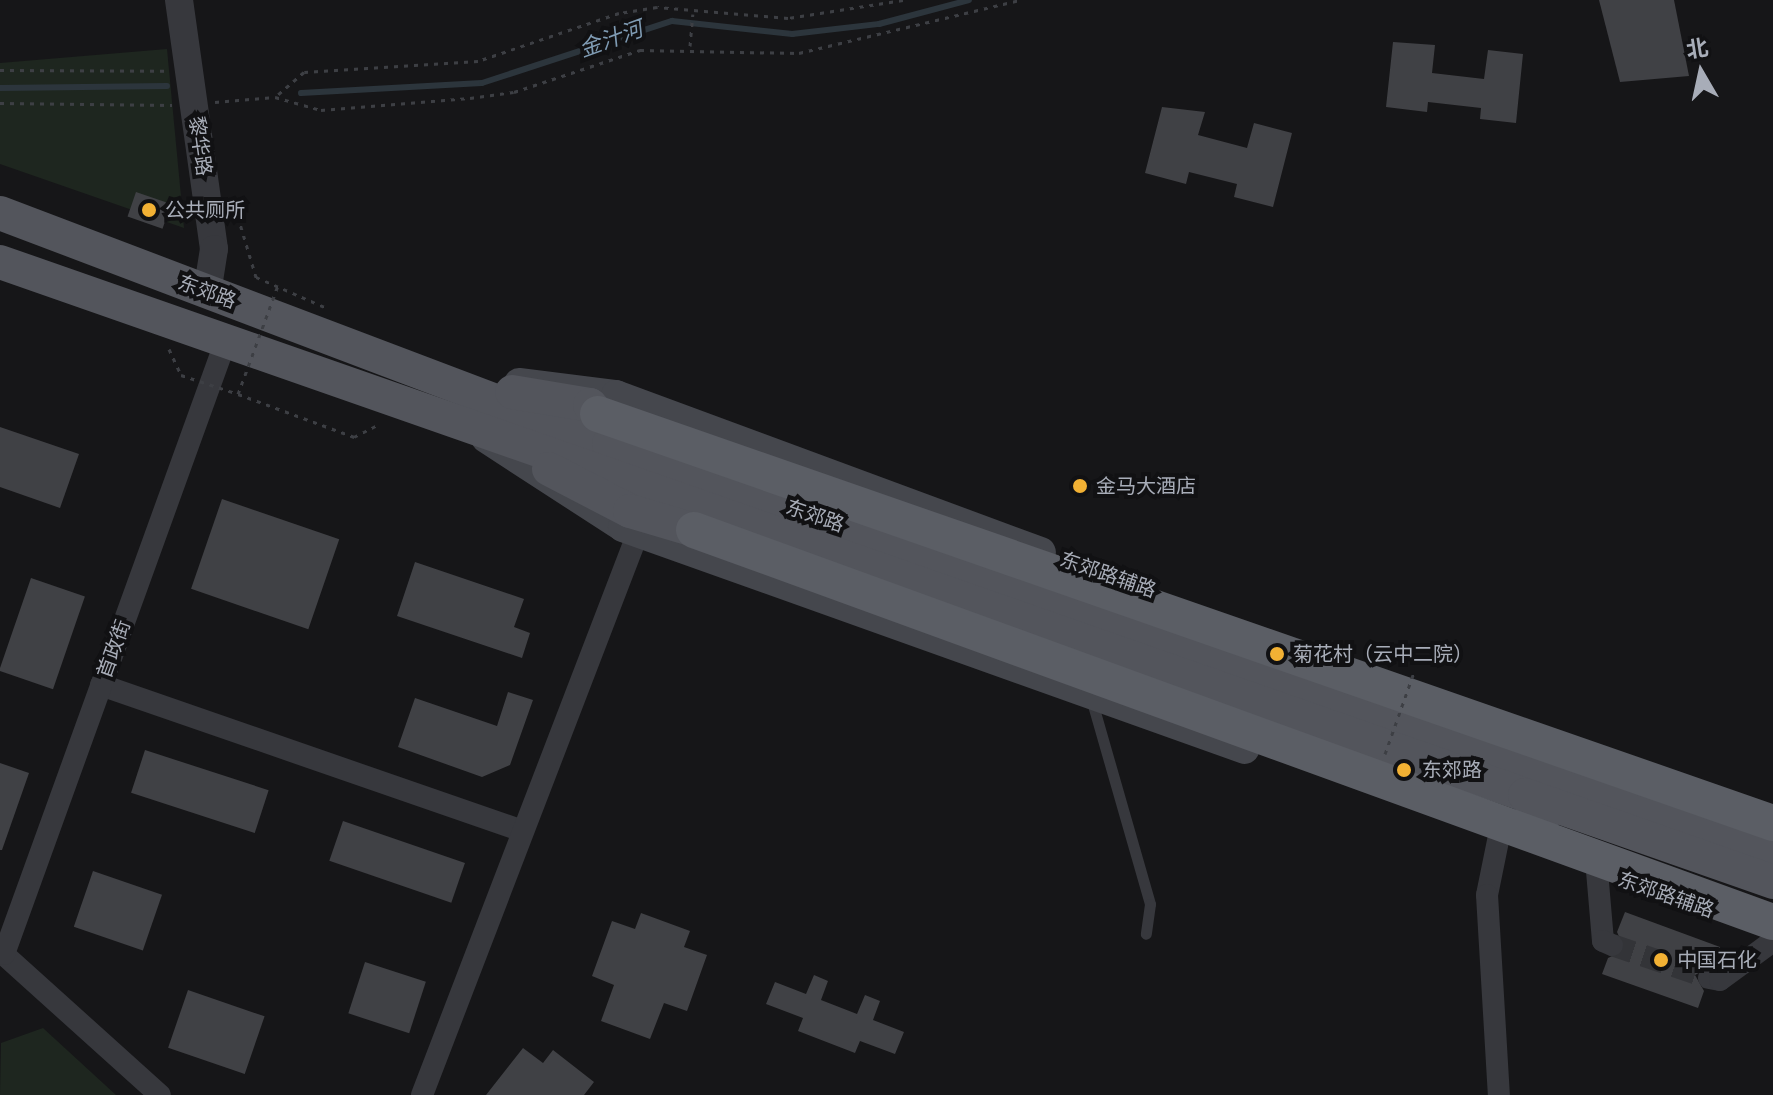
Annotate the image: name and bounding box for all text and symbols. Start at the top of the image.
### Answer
water label: 金汁河 [575,15,647,63]
north arrow [1661,32,1741,112]
text: 北 [1684,34,1710,63]
street label: 黎华路 [184,115,216,177]
place label: 公共厕所 [165,198,245,222]
marker: 公共厕所 [140,201,158,219]
street label: 东郊路 [175,270,239,314]
place label: 金马大酒店 [1096,474,1196,498]
marker: 金马大酒店 [1071,477,1089,495]
street label: 东郊路 [783,495,847,537]
street label: 东郊路辅路 [1057,547,1159,603]
street label: 首政街 [92,617,136,681]
place label: 菊花村（云中二院） [1293,642,1473,666]
marker: 菊花村（云中二院） [1268,645,1286,663]
place label: 东郊路 [1422,758,1482,782]
marker: 东郊路 [1393,759,1415,781]
street label: 东郊路辅路 [1615,867,1717,923]
place label: 中国石化 [1677,948,1757,972]
marker: 中国石化 [1652,951,1670,969]

